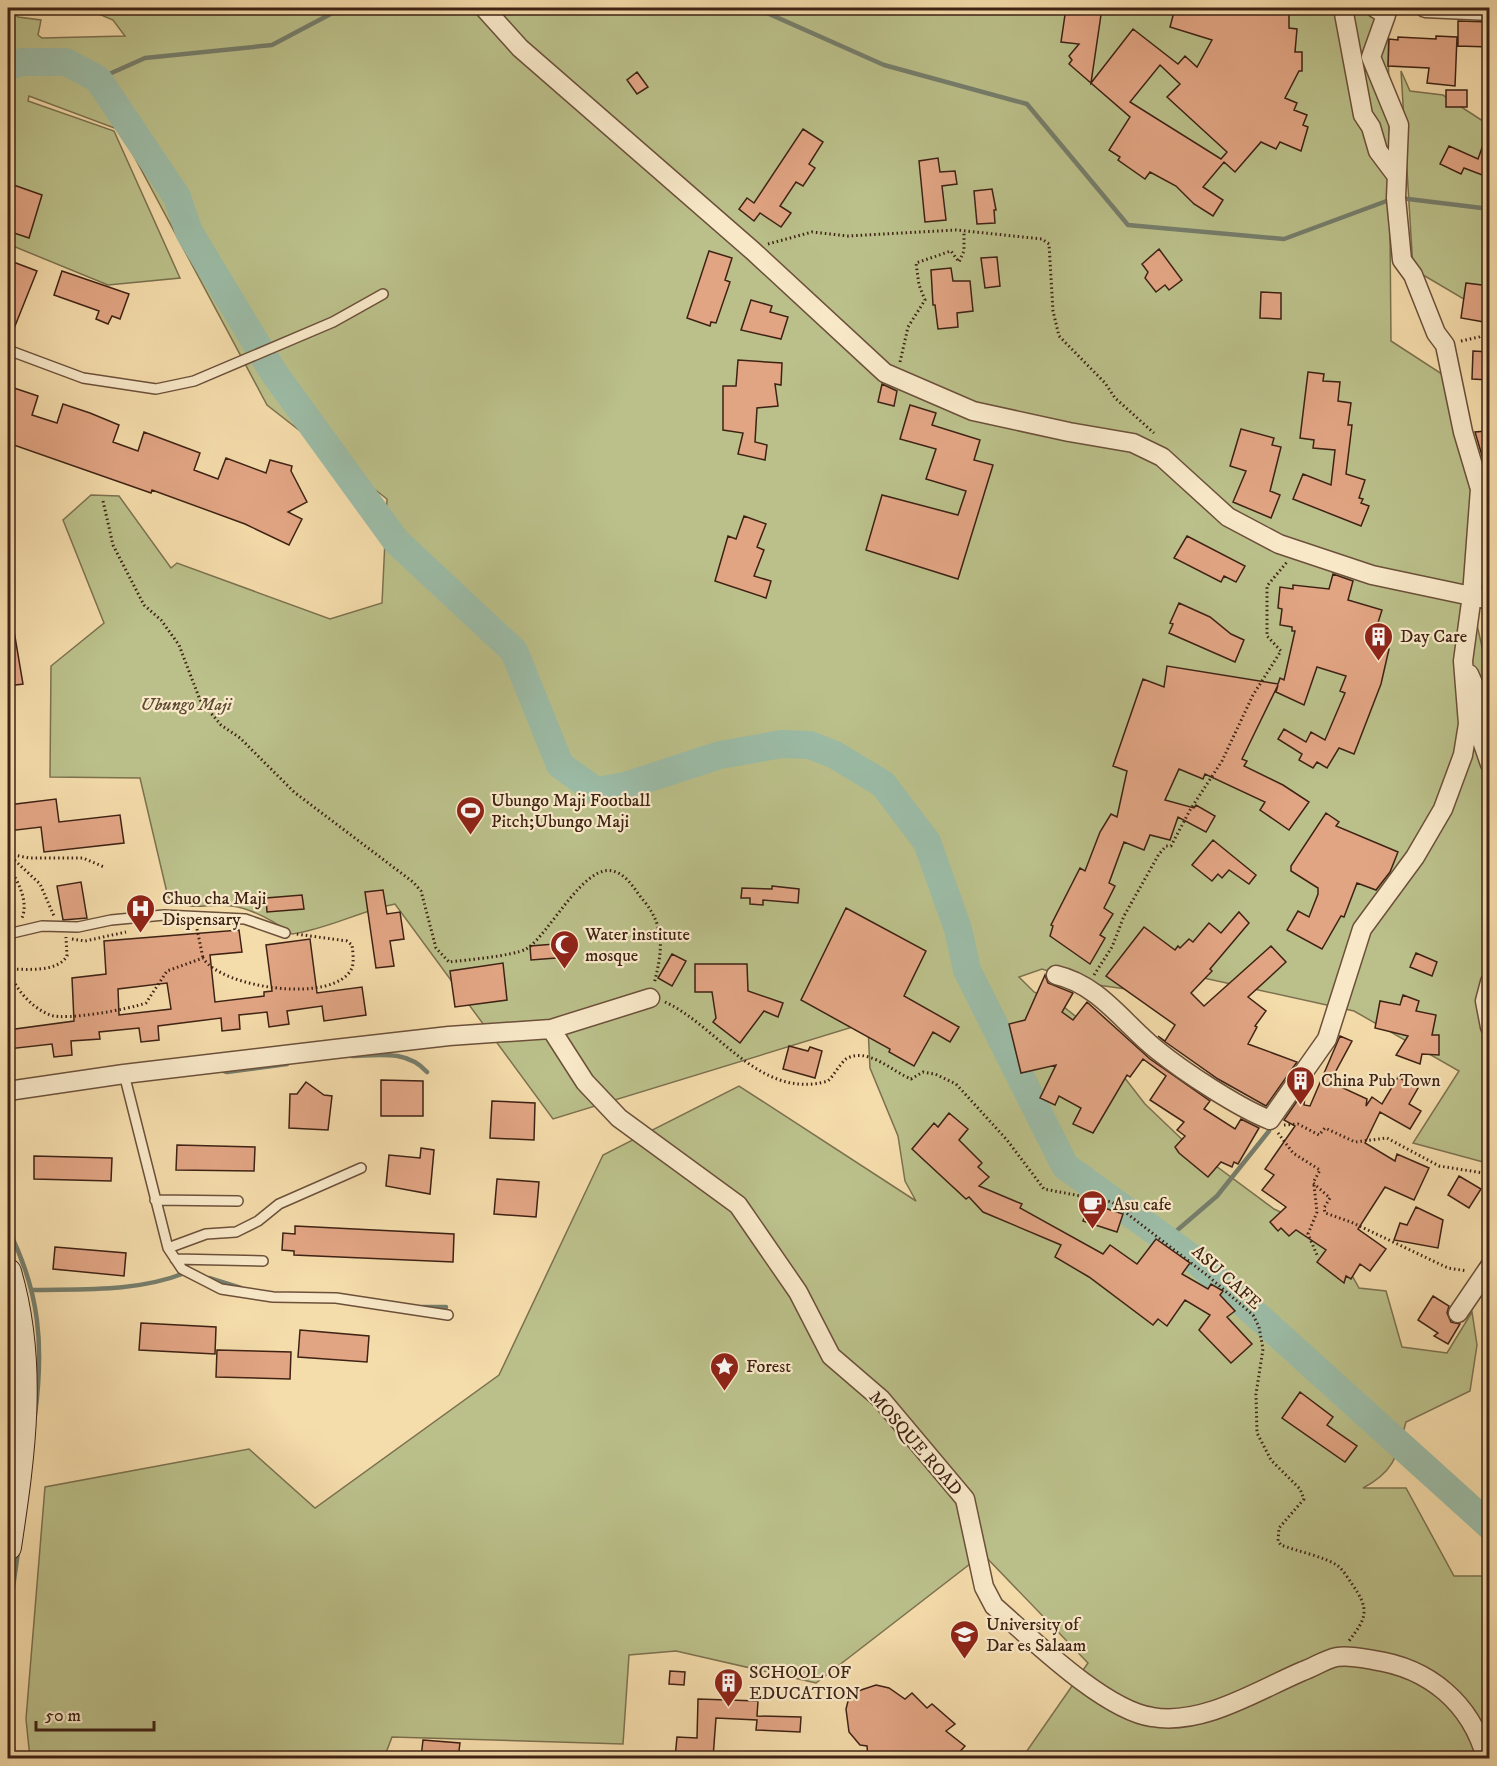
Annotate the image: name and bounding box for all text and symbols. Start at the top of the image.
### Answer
building icon: Day Care [1363,620,1395,662]
place label: Day Care [1400,626,1467,648]
park label: Ubungo Maji [140,694,233,716]
place label: Ubungo Maji Football Pitch;Ubungo Maji [491,790,651,833]
sports icon: Ubungo Maji Football Pitch;Ubungo Maji [454,794,486,836]
place label: Chuo cha Maji Dispensary [162,888,266,931]
hospital icon: Chuo cha Maji Dispensary [125,892,157,934]
place label: Water institute mosque [584,924,690,967]
mosque icon: Water institute mosque [548,928,580,970]
building icon: China Pub Town [1284,1064,1316,1106]
place label: China Pub Town [1321,1070,1441,1092]
cafe icon: Asu cafe [1076,1188,1108,1230]
place label: Asu cafe [1113,1194,1172,1216]
street label: ASU CAFE [1187,1241,1266,1315]
place icon: Forest [709,1350,741,1392]
place label: Forest [746,1356,791,1378]
street label: MOSQUE ROAD [864,1387,967,1501]
place label: University of Dar es Salaam [986,1614,1086,1657]
school or university icon: University of Dar es Salaam [949,1618,981,1660]
place label: SCHOOL OF EDUCATION [749,1662,860,1705]
building icon: SCHOOL OF EDUCATION [712,1666,744,1708]
scale bar [36,1694,154,1732]
text: 50 m [45,1705,81,1727]

